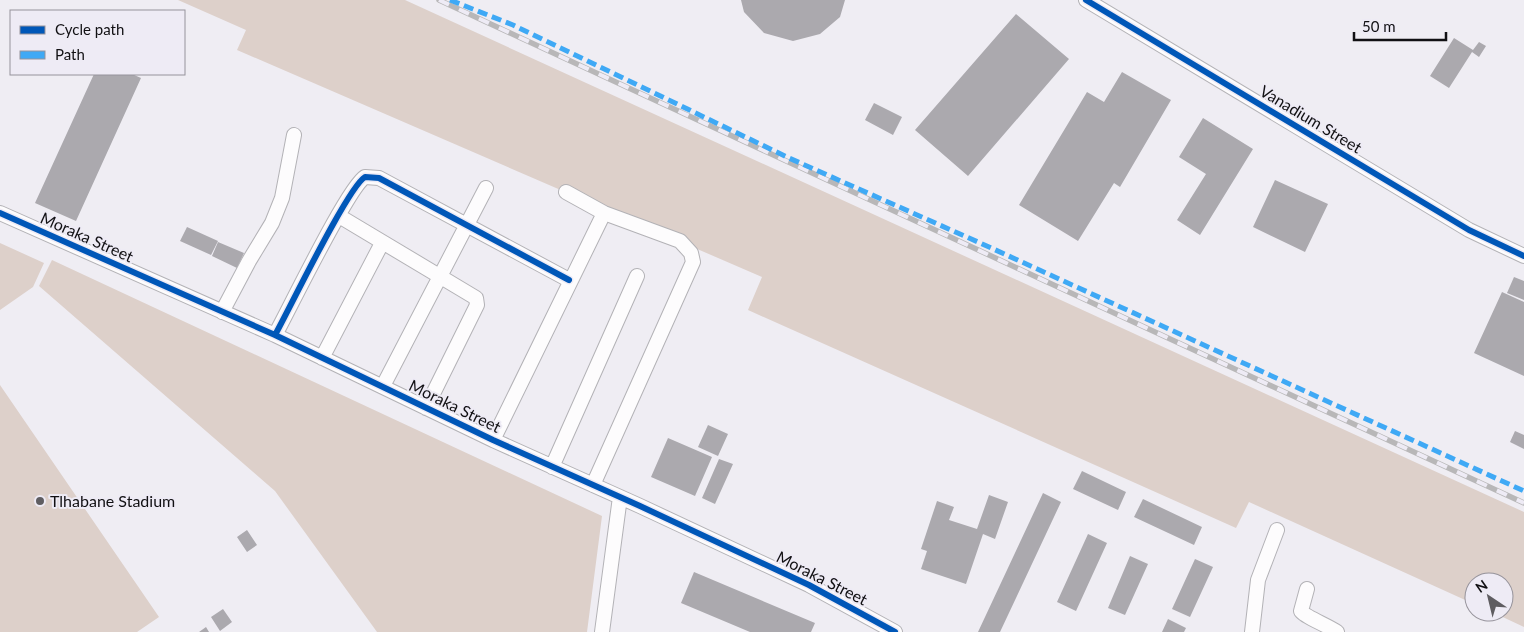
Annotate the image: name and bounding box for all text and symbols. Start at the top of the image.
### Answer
legend [10,10,185,75]
scale bar [1354,10,1446,42]
text: 50 m [1362,17,1396,35]
text: Cycle path [55,20,124,38]
text: Path [55,45,85,63]
street label: Vanadium Street [1257,81,1366,157]
street label: Moraka Street [38,208,137,266]
street label: Moraka Street [406,375,504,436]
place label: Tlhabane Stadium [50,491,175,510]
marker: Tlhabane Stadium [34,495,46,507]
street label: Moraka Street [774,546,871,609]
north arrow [1464,572,1514,622]
text: N [1472,576,1491,596]

